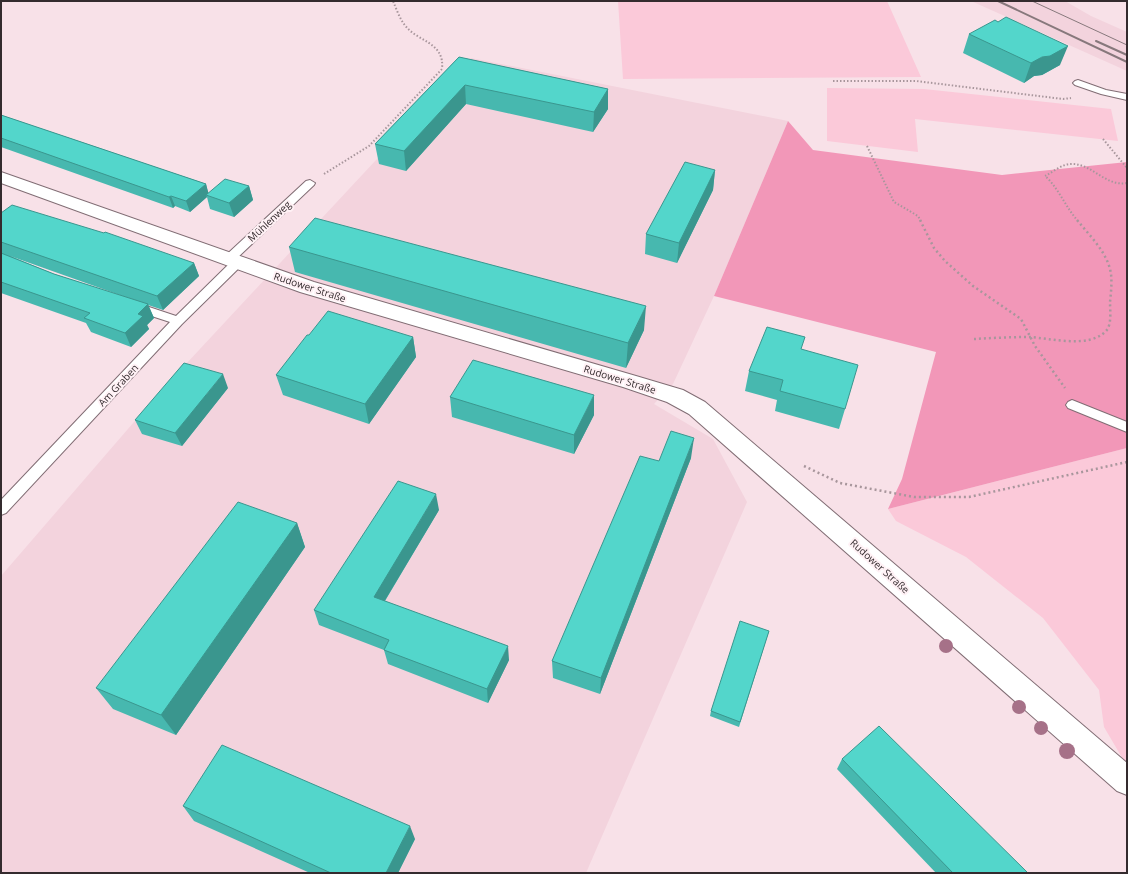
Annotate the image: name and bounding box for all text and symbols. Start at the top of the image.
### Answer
street label: Mühlenweg [244,197,294,245]
street label: Rudower Straße [272,269,348,305]
street label: Am Graben [95,361,141,409]
street label: Rudower Straße [582,361,658,397]
street label: Rudower Straße [847,536,913,597]

